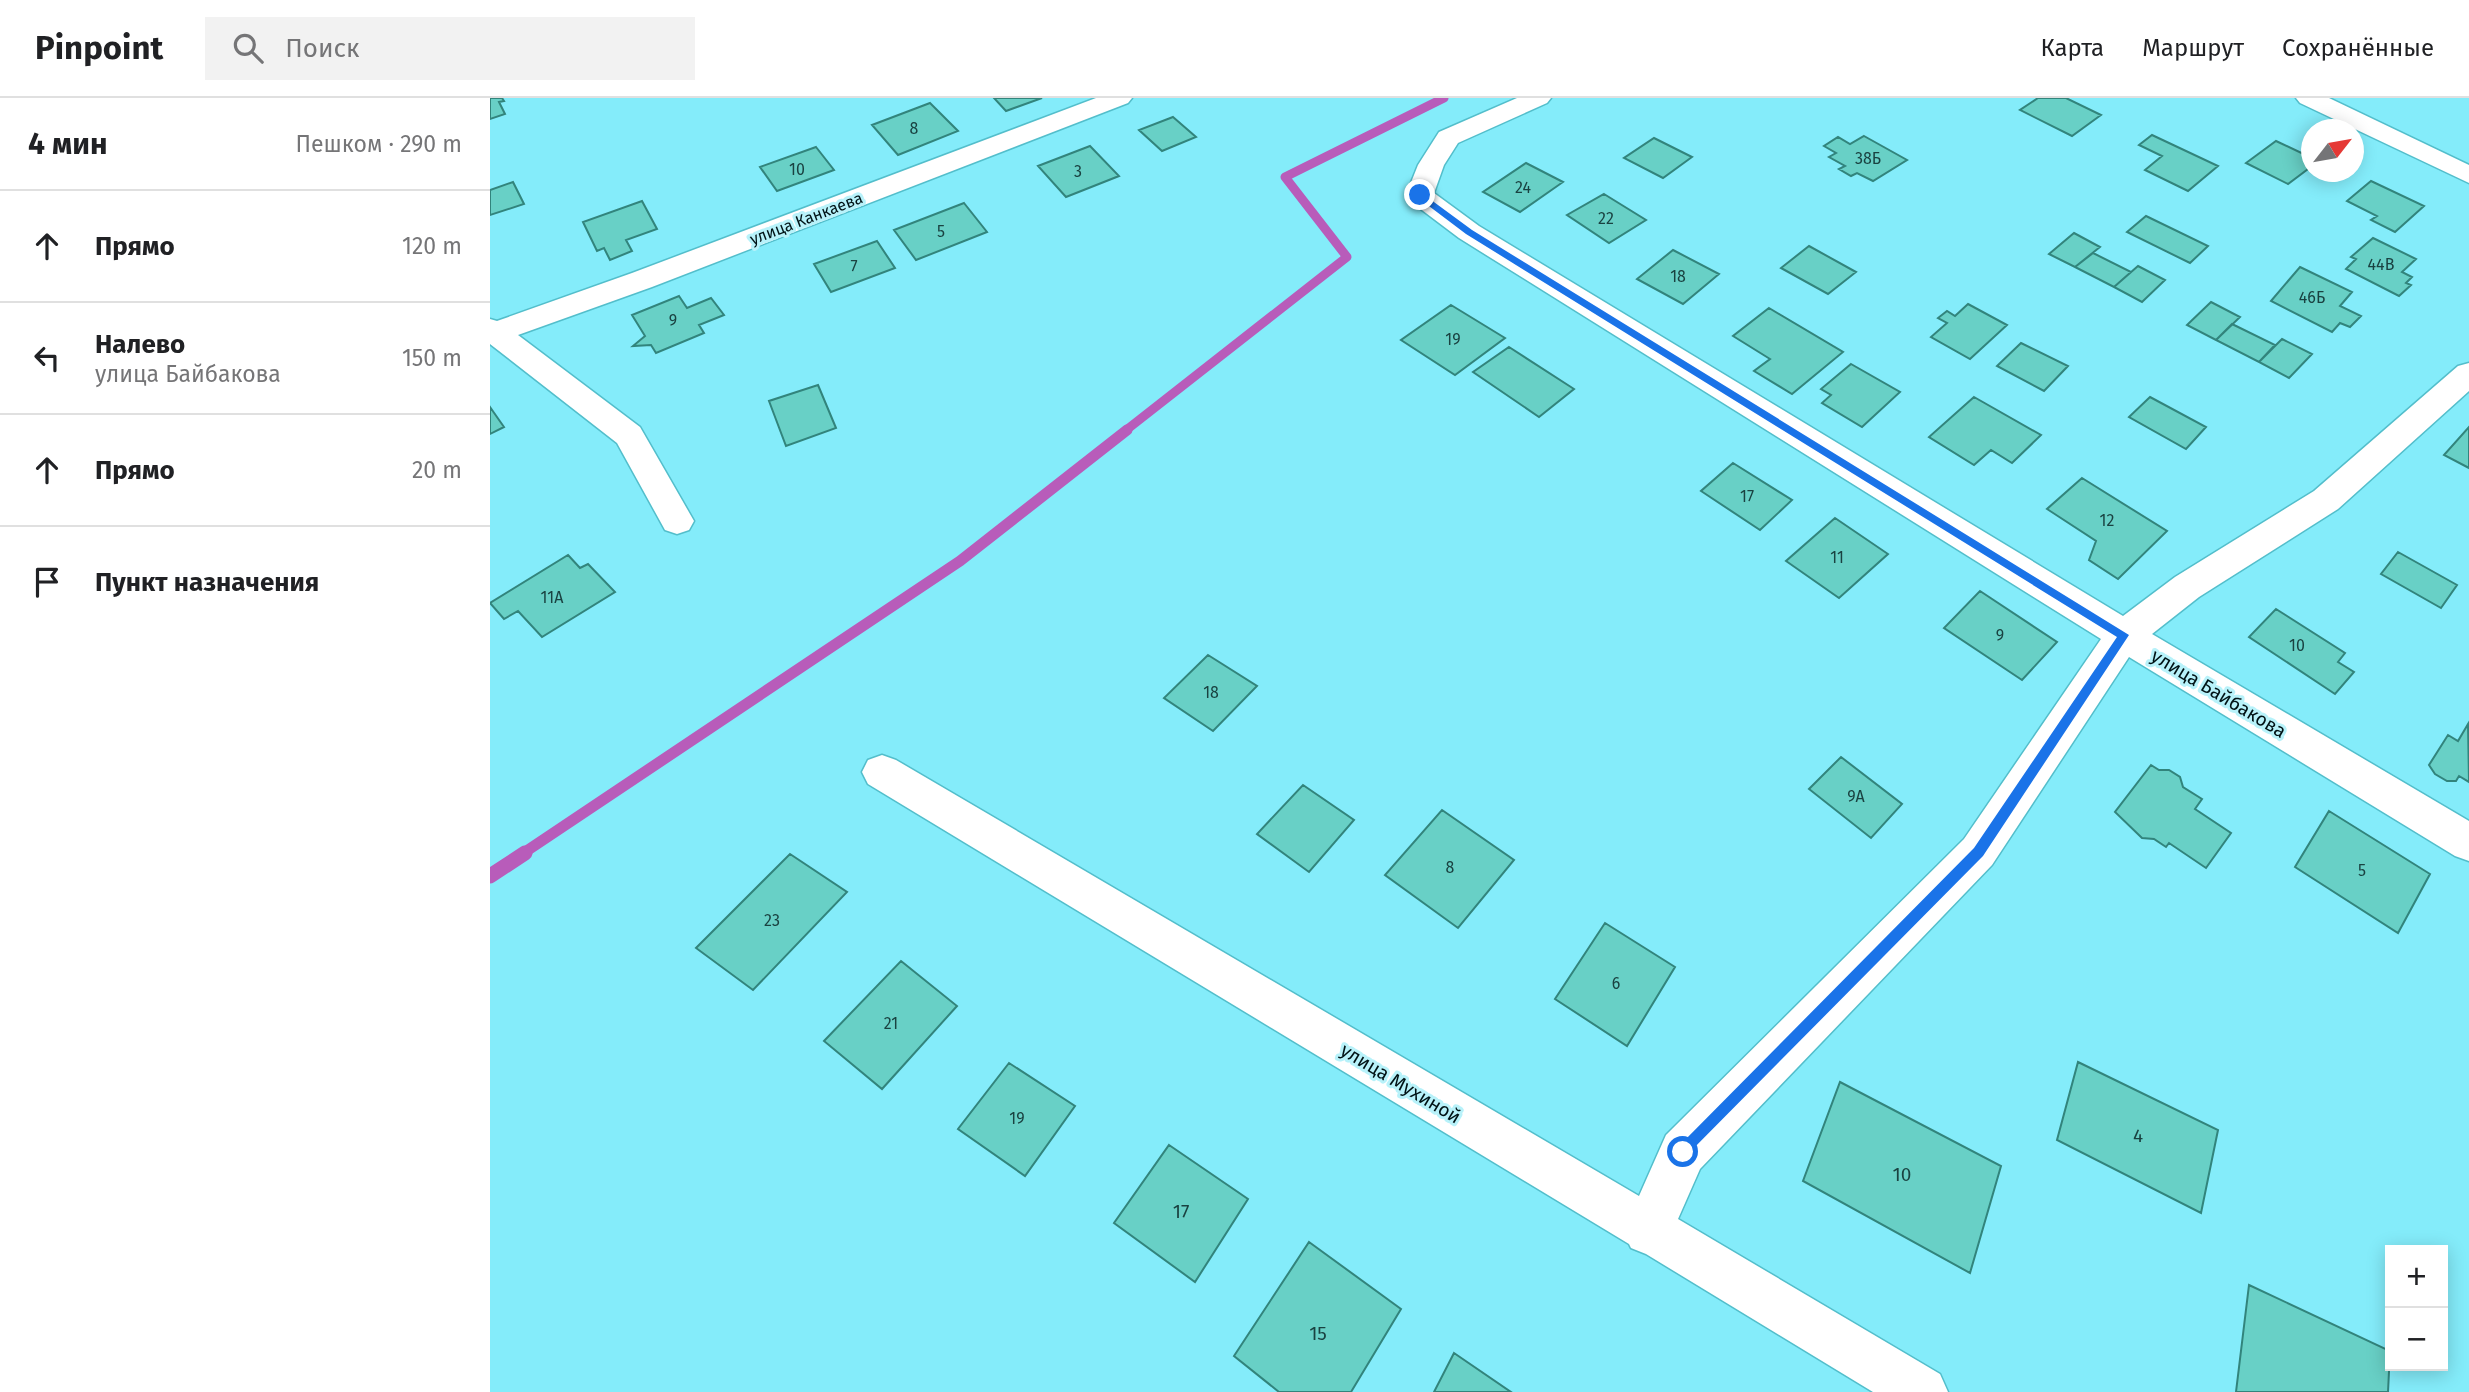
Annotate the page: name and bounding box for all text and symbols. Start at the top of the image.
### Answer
search box [205,17,695,80]
text: Pinpoint [35,28,163,68]
icon: search [229,29,267,67]
text: Поиск [285,33,359,64]
text: Карта [2041,34,2104,62]
text: Маршрут [2142,34,2244,62]
text: Сохранённые [2282,34,2434,62]
house number: 8 [910,119,919,138]
north arrow [2301,119,2364,182]
text: 4 мин [28,126,108,162]
text: Пешком · 290 m [295,130,462,158]
house number: 38Б [1855,149,1881,168]
house number: 10 [789,160,805,179]
house number: 3 [1074,162,1082,181]
house number: 24 [1515,178,1531,197]
route end [1404,179,1435,210]
street label: улица Канкаева [747,188,865,249]
house number: 22 [1598,209,1614,228]
house number: 5 [937,222,945,241]
icon: ahead [28,227,66,265]
text: Прямо [95,231,175,262]
text: 120 m [402,232,462,260]
house number: 44В [2368,255,2395,274]
house number: 7 [850,257,858,276]
house number: 18 [1670,267,1686,286]
house number: 46Б [2299,288,2325,307]
house number: 9 [669,311,677,330]
text: Налево [95,329,185,360]
house number: 19 [1445,330,1461,349]
icon: left [28,339,66,377]
text: 150 m [402,344,462,372]
text: улица Байбакова [95,360,281,388]
icon: ahead [28,451,66,489]
text: Прямо [95,455,175,486]
text: 20 m [412,456,462,484]
house number: 17 [1740,487,1754,506]
house number: 12 [2100,511,2114,530]
house number: 11 [1830,548,1844,567]
icon: arrive [28,563,66,601]
text: Пункт назначения [95,567,319,598]
house number: 11А [541,588,564,607]
house number: 9 [1996,626,2004,645]
house number: 10 [2289,636,2305,655]
street label: улица Байбакова [2147,644,2290,743]
house number: 18 [1203,683,1219,702]
house number: 9А [1847,787,1866,806]
house number: 8 [1446,858,1455,877]
house number: 5 [2358,861,2366,880]
house number: 23 [764,911,780,930]
house number: 6 [1612,974,1620,993]
house number: 21 [884,1014,898,1033]
street label: улица Мухиной [1336,1038,1465,1128]
house number: 19 [1009,1109,1025,1128]
house number: 4 [2133,1124,2143,1147]
route start [1667,1136,1698,1167]
house number: 10 [1893,1163,1911,1186]
house number: 17 [1173,1200,1189,1223]
map controls [2385,1245,2448,1371]
button: + [2385,1245,2448,1308]
button: − [2385,1308,2448,1371]
house number: 15 [1309,1322,1327,1345]

